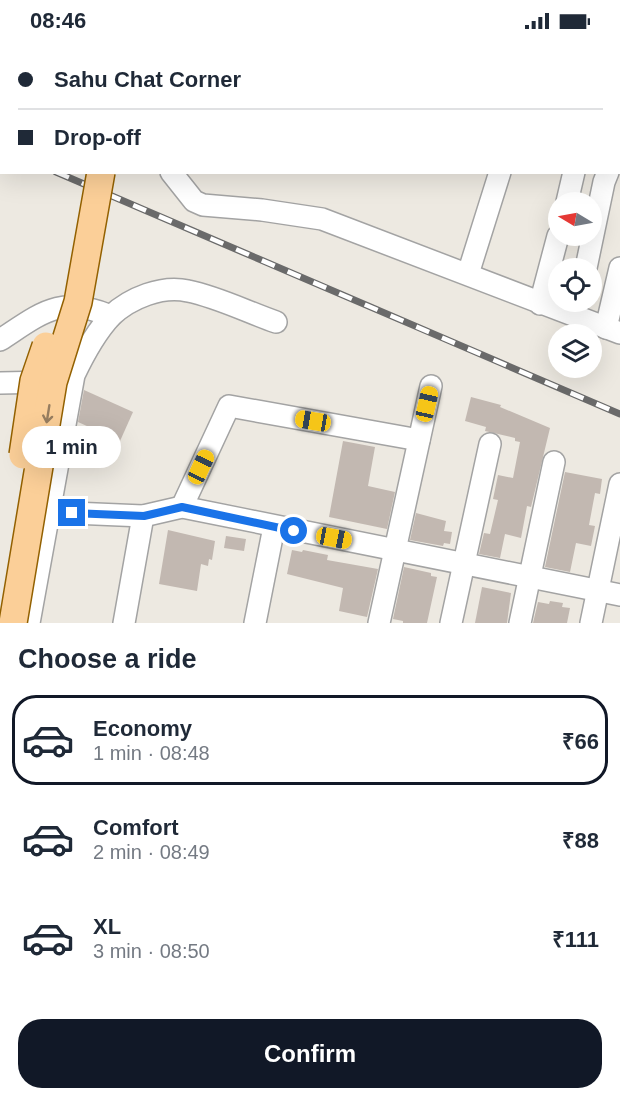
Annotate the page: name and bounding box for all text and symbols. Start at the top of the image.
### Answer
text: 08:46 [30,8,86,33]
text: Sahu Chat Corner [54,67,241,92]
text: Drop-off [54,125,141,150]
north arrow [548,192,602,246]
map controls [548,192,602,378]
button: locate [548,258,602,312]
button: layers [548,324,602,378]
car [414,384,440,424]
one-way arrow [42,403,53,423]
car [294,409,332,433]
callout: 1 min [22,426,122,468]
text: 1 min [45,436,98,458]
car [185,447,217,487]
route end [58,499,85,526]
route start [280,517,307,544]
car [315,526,353,550]
text: Choose a ride [18,644,197,674]
icon: car [21,713,75,767]
text: Economy [93,716,192,741]
text: ₹66 [562,729,599,754]
text: 1 min · 08:48 [93,742,210,764]
icon: car [21,812,75,866]
text: Comfort [93,815,179,840]
text: ₹88 [562,828,599,853]
text: 2 min · 08:49 [93,841,210,863]
icon: car [21,911,75,965]
text: XL [93,914,121,939]
text: ₹111 [552,927,599,952]
text: 3 min · 08:50 [93,940,210,962]
button: Confirm [18,1019,602,1088]

